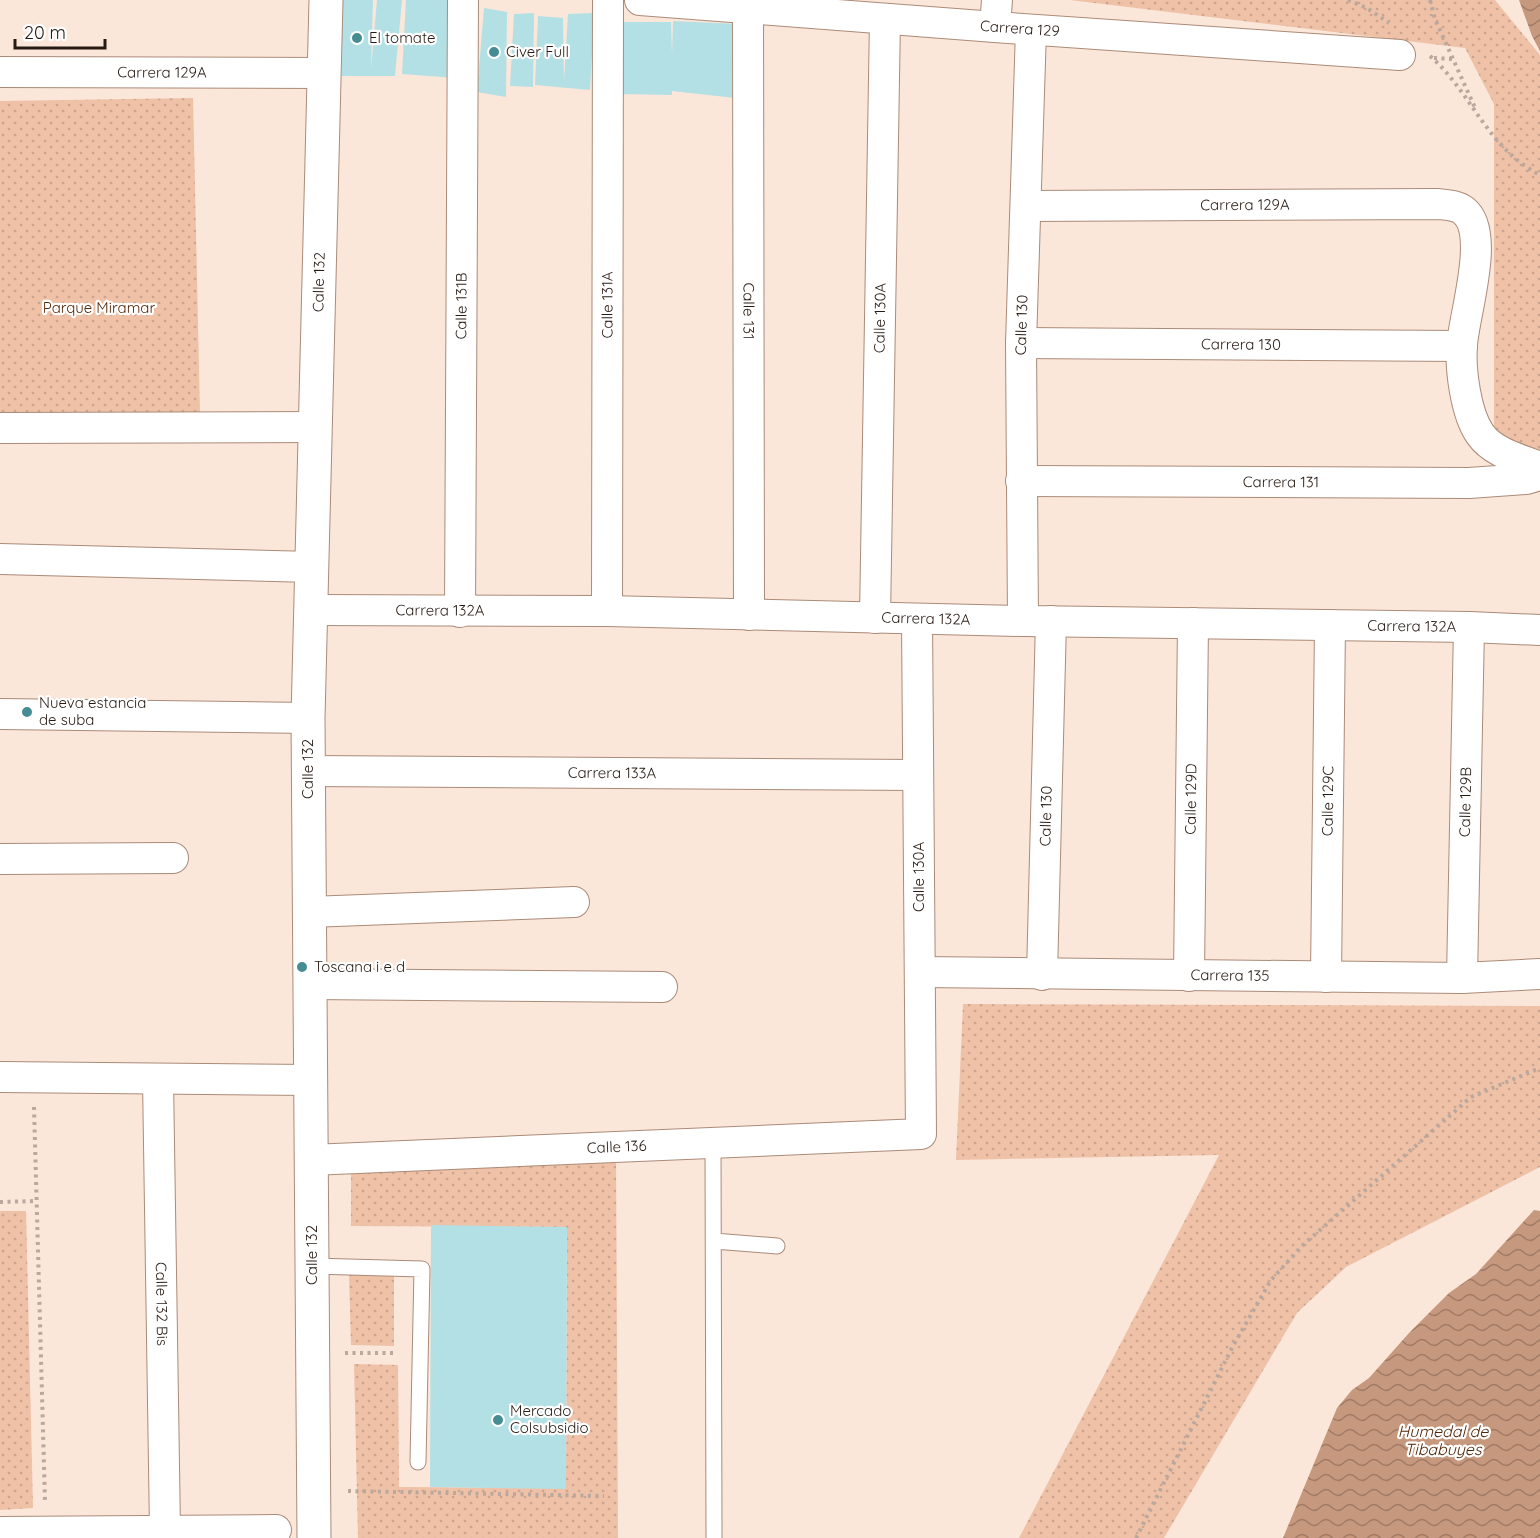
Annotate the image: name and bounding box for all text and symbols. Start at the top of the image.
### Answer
scale bar [15,12,105,50]
street label: Carrera 129 [979,16,1060,40]
text: 20 m [24,21,66,44]
place label: El tomate [369,28,435,47]
marker: El tomate [350,31,364,45]
place label: Civer Full [506,42,569,61]
marker: Civer Full [487,45,501,59]
street label: Carrera 129A [117,62,207,82]
street label: Carrera 129A [1200,195,1290,214]
street label: Calle 132 [308,252,329,312]
street label: Calle 131A [597,271,617,338]
street label: Calle 131B [451,272,471,340]
street label: Calle 131 [739,282,759,340]
street label: Calle 130A [869,282,890,353]
street label: Calle 130 [1011,294,1032,355]
park label: Parque Miramar [43,298,155,317]
street label: Carrera 130 [1201,334,1281,354]
street label: Carrera 131 [1243,472,1319,491]
street label: Carrera 132A [396,600,485,620]
street label: Carrera 132A [881,608,971,629]
street label: Carrera 132A [1367,616,1457,636]
place label: Nueva estancia de suba [39,693,146,729]
marker: Nueva estancia de suba [20,705,34,719]
street label: Calle 132 [298,739,317,799]
street label: Carrera 133A [568,763,657,782]
street label: Calle 129D [1181,763,1200,835]
street label: Calle 129C [1318,766,1337,836]
street label: Calle 129B [1455,766,1475,837]
street label: Calle 130 [1035,785,1056,847]
street label: Calle 130A [909,842,928,912]
place label: Toscana i e d [314,957,405,976]
marker: Toscana i e d [295,960,309,974]
street label: Carrera 135 [1190,965,1270,985]
street label: Calle 136 [586,1136,647,1157]
street label: Calle 132 [302,1225,321,1285]
street label: Calle 132 Bis [152,1262,172,1346]
place label: Mercado Colsubsidio [510,1401,589,1437]
marker: Mercado Colsubsidio [491,1413,505,1427]
water label: Humedal de Tibabuyes [1398,1421,1489,1459]

